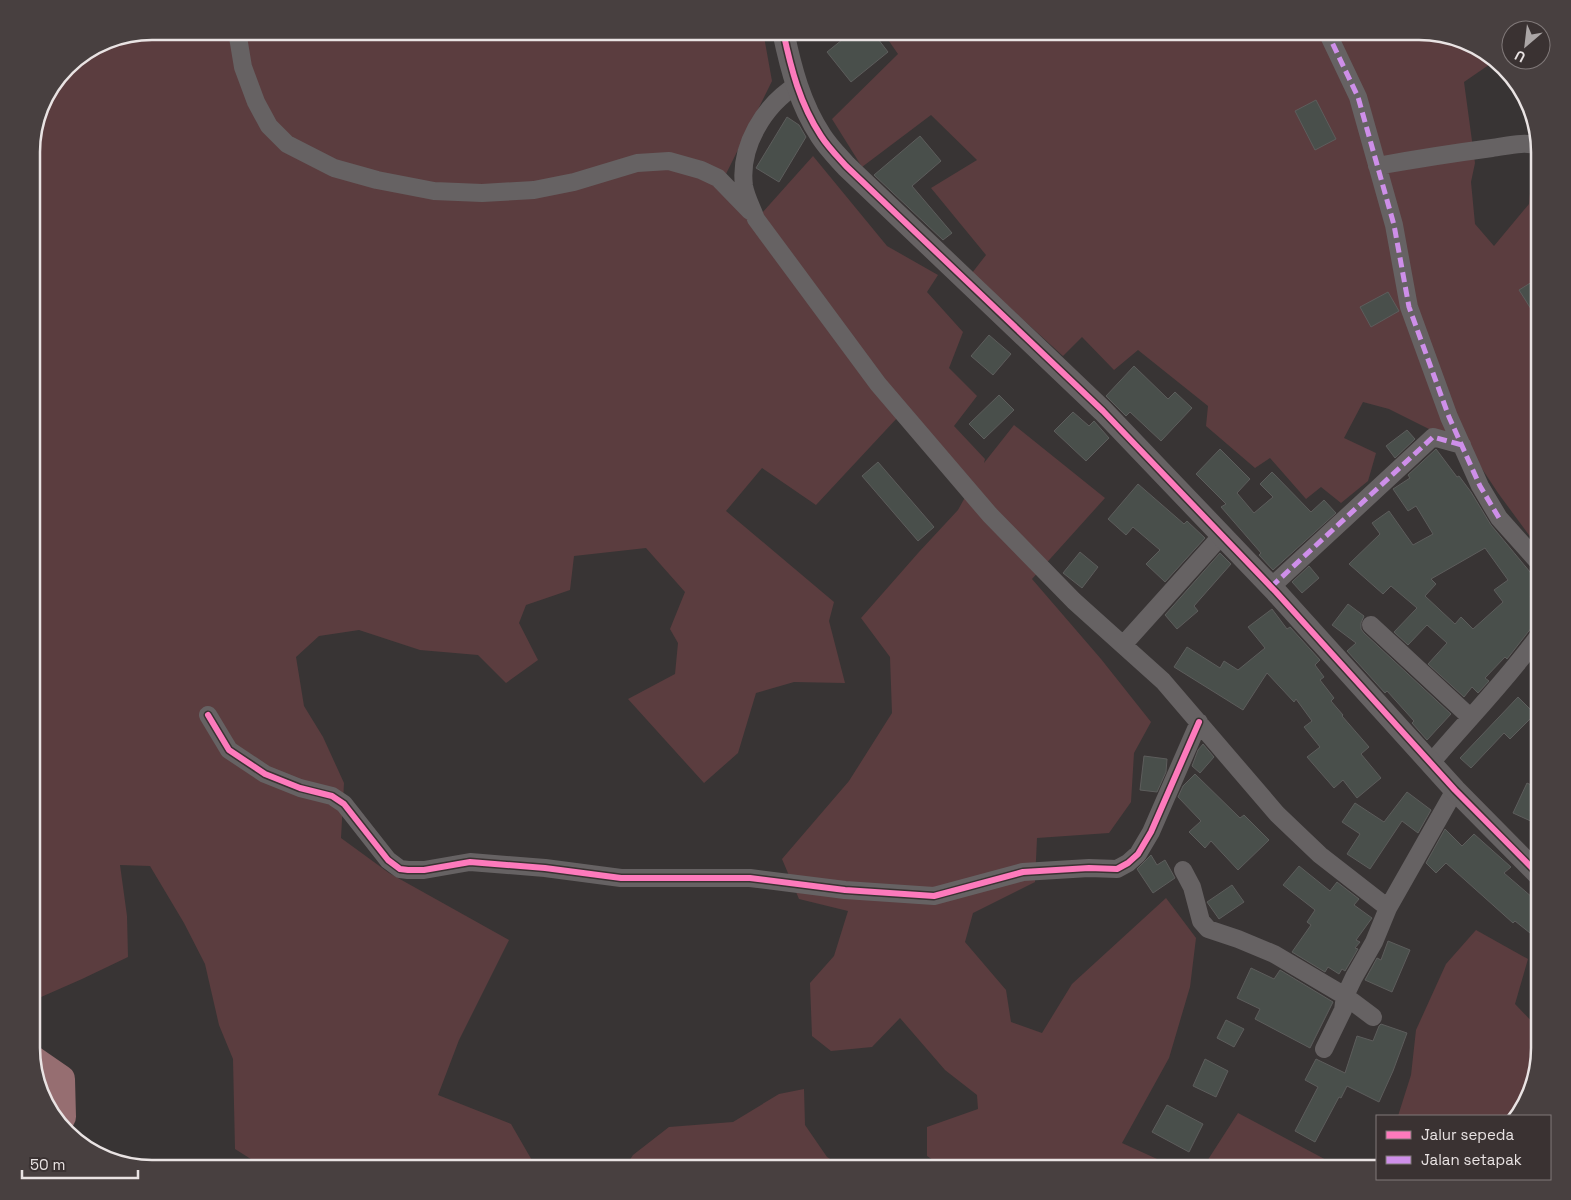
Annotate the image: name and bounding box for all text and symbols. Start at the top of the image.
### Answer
north arrow [1501,20,1551,70]
text: U [1512,46,1528,67]
legend [1376,1115,1551,1180]
text: Jalur sepeda [1421,1125,1515,1144]
scale bar [22,1148,139,1180]
text: Jalan setapak [1421,1150,1522,1169]
text: 50 m [30,1155,65,1174]

